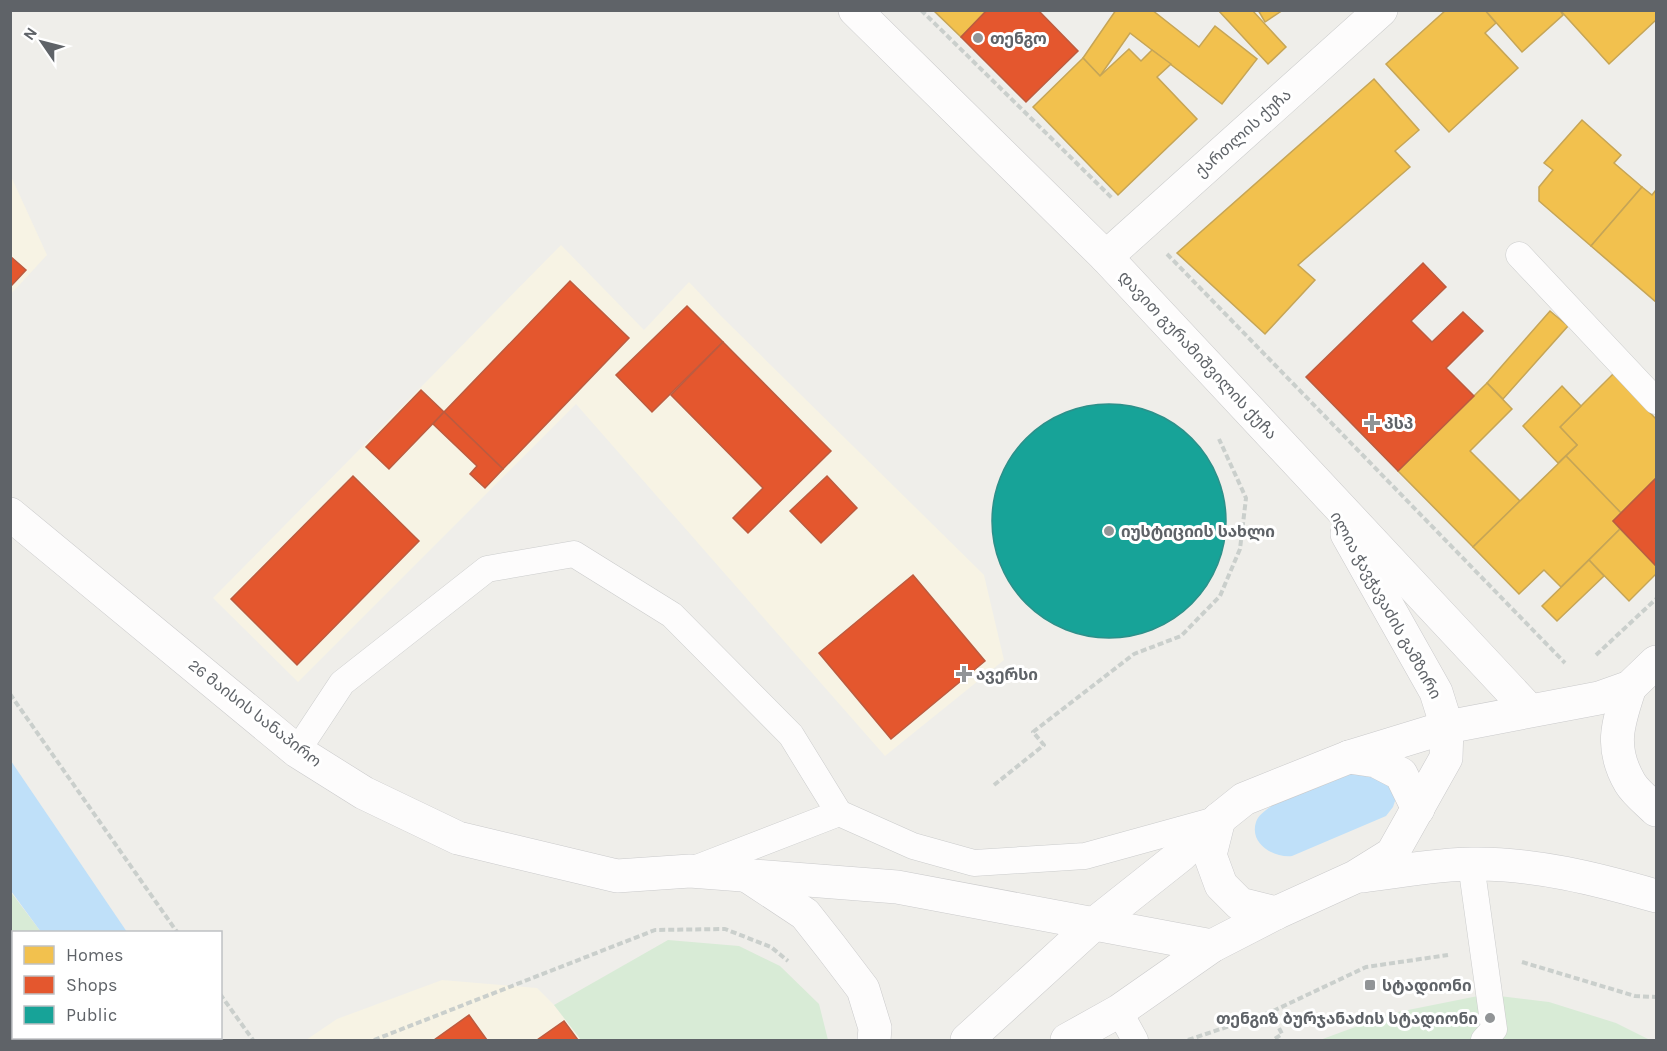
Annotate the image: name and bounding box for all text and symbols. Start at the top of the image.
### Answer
north arrow [12,12,72,72]
text: N [19,24,41,44]
place label: თენგო [990,29,1047,48]
marker: თენგო [971,31,985,45]
street label: ქართლის ქუჩა [1191,85,1296,182]
street label: დავით გურამიშვილის ქუჩა [1114,267,1281,444]
place label: პსპ [1384,414,1413,433]
marker: პსპ [1365,416,1379,430]
street label: ილია ჭავჭავაძის გამზირი [1326,508,1446,703]
place label: იუსტიციის სახლი [1121,522,1275,542]
marker: იუსტიციის სახლი [1102,524,1116,538]
street label: 26 მაისის სანაპირო [185,655,325,771]
place label: ავერსი [976,665,1038,684]
marker: ავერსი [957,667,971,681]
legend [12,931,222,1039]
text: Homes [66,944,123,966]
text: Shops [66,974,118,996]
place label: სტადიონი [1382,976,1472,996]
marker: სტადიონი [1363,978,1377,992]
text: Public [66,1004,117,1026]
place label: თენგიზ ბურჯანაძის სტადიონი [1216,1009,1478,1029]
marker: თენგიზ ბურჯანაძის სტადიონი [1483,1011,1497,1025]

